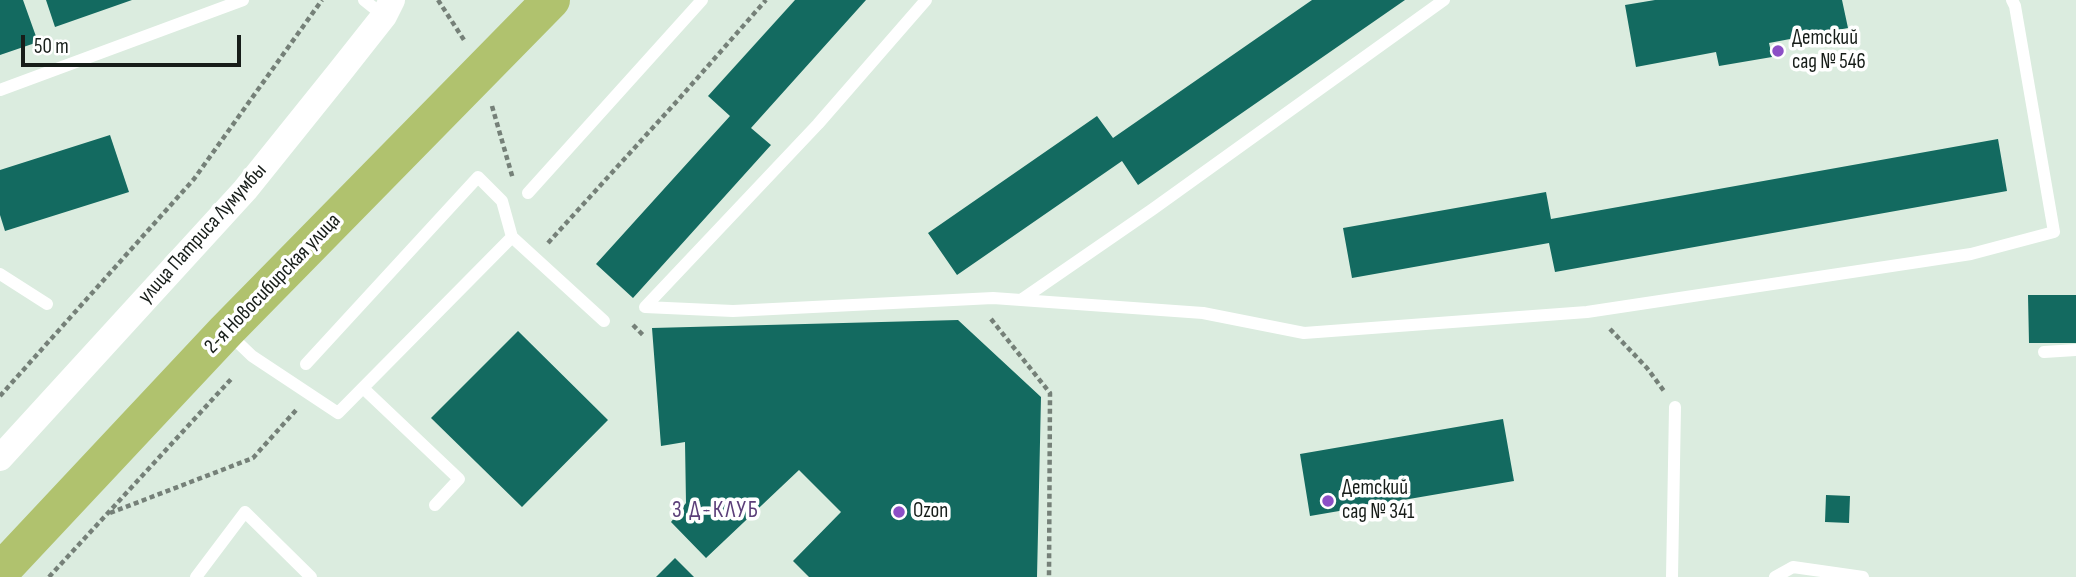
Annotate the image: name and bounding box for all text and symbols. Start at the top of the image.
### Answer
scale bar [24,21,245,65]
place label: Детский сад № 546 [1792,26,1866,76]
text: 50 m [34,34,69,59]
marker: Детский сад № 546 [1770,43,1786,59]
street label: улица Патриса Лумумбы [134,159,272,309]
street label: 2-я Новосибирская улица [200,209,346,359]
place label: Детский сад № 341 [1342,476,1414,526]
marker: Детский сад № 341 [1320,493,1336,509]
district label: 3 Д-КЛУБ [673,497,759,525]
place label: Ozon [913,499,948,525]
marker: Ozon [891,504,907,520]

